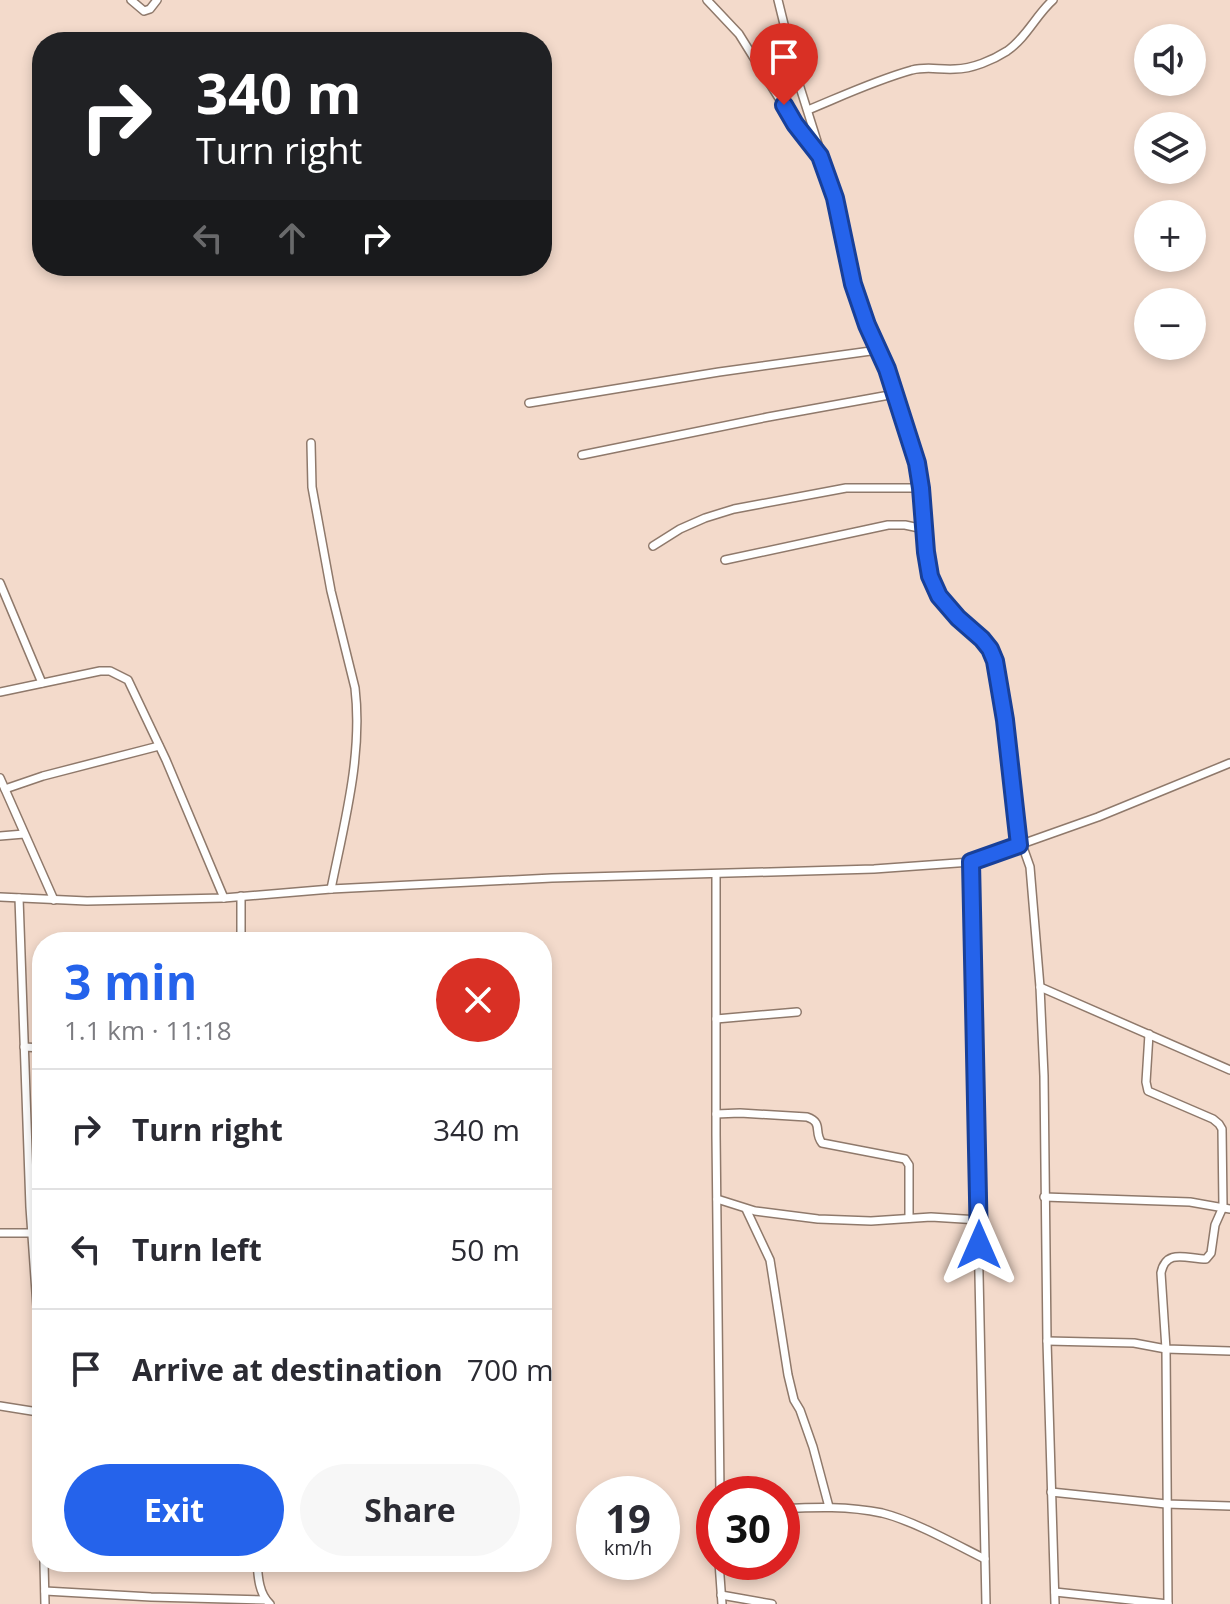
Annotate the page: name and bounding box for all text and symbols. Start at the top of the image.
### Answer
pin [750,23,818,105]
map controls [1134,24,1206,360]
button: sound [1134,24,1206,96]
icon: arrive [762,35,806,79]
text: 340 m [196,54,362,130]
icon: right [64,64,168,168]
button: layers [1134,112,1206,184]
text: Turn right [196,126,362,175]
button: + [1134,200,1206,272]
icon: left [186,216,230,260]
icon: ahead [270,216,314,260]
icon: right [354,216,398,260]
button: − [1134,288,1206,360]
text: 3 min [64,949,197,1014]
button: close [436,958,520,1042]
text: 1.1 km · 11:18 [64,1012,232,1048]
icon: right [64,1107,108,1151]
text: Turn right [132,1109,283,1150]
text: 340 m [433,1109,520,1150]
position arrow [937,1203,1021,1287]
icon: left [64,1227,108,1271]
text: Turn left [132,1229,262,1270]
text: 50 m [450,1229,520,1270]
icon: arrive [64,1347,108,1391]
text: Arrive at destination [132,1349,443,1390]
text: 700 m [467,1349,554,1390]
button: Exit [64,1464,284,1556]
button: Share [300,1464,520,1556]
speed limit sign: 30 [696,1476,800,1580]
text: 19 [605,1490,651,1545]
text: km/h [604,1534,652,1561]

